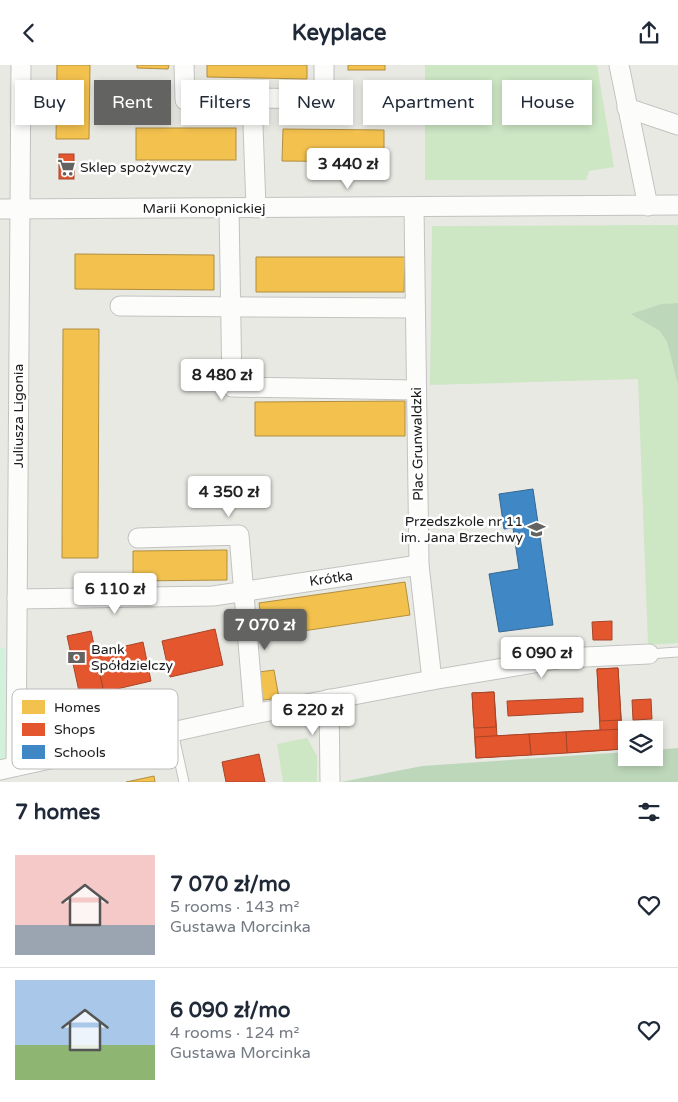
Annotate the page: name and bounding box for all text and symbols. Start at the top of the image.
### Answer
icon: back [15,19,43,47]
icon: share [635,19,663,47]
text: Keyplace [292,20,386,46]
chip: Buy [15,80,84,125]
chip: Rent [94,80,171,125]
chip: Filters [181,80,269,125]
chip: New [279,80,353,125]
chip: Apartment [363,80,492,125]
chip: House [502,80,592,125]
pin: 3 440 zł [296,147,400,190]
text: 3 440 zł [318,154,378,174]
supermarket icon: Sklep spożywczy [56,157,76,177]
place label: Sklep spożywczy [80,159,192,176]
street label: Marii Konopnickiej [142,200,266,217]
pin: 8 480 zł [170,359,274,401]
street label: Juliusza Ligonia [10,364,27,468]
text: 8 480 zł [192,365,252,385]
street label: Plac Grunwaldzki [408,387,427,501]
pin: 4 350 zł [177,475,281,518]
text: 4 350 zł [199,482,259,502]
place label: Przedszkole nr 11 im. Jana Brzechwy [401,513,523,546]
school or university icon: Przedszkole nr 11 im. Jana Brzechwy [527,519,547,539]
street label: Krótka [308,567,354,590]
pin: 6 110 zł [63,573,167,615]
text: 6 110 zł [85,579,145,599]
pin: 7 070 zł [213,609,317,651]
text: 7 070 zł [235,615,295,635]
pin: 6 090 zł [490,637,594,679]
place label: Bank Spółdzielczy [91,641,174,674]
text: 6 090 zł [512,643,572,663]
bank icon: Bank Spółdzielczy [67,647,87,667]
legend [12,689,178,769]
pin: 6 220 zł [261,693,365,736]
text: Homes [54,699,101,716]
text: 6 220 zł [283,700,343,720]
text: Shops [54,721,95,738]
map controls [618,721,663,766]
button: layers [618,721,663,766]
text: Schools [54,744,106,761]
icon: filters [635,798,663,826]
text: 7 homes [15,800,100,825]
text: 7 070 zł/mo [170,872,291,897]
icon: home [55,875,115,935]
icon: heart [635,891,663,919]
text: 5 rooms · 143 m² [170,897,299,917]
text: Gustawa Morcinka [170,917,311,937]
text: 6 090 zł/mo [170,998,291,1023]
icon: home [55,1000,115,1060]
icon: heart [635,1016,663,1044]
text: 4 rooms · 124 m² [170,1023,299,1043]
text: Gustawa Morcinka [170,1043,311,1063]

